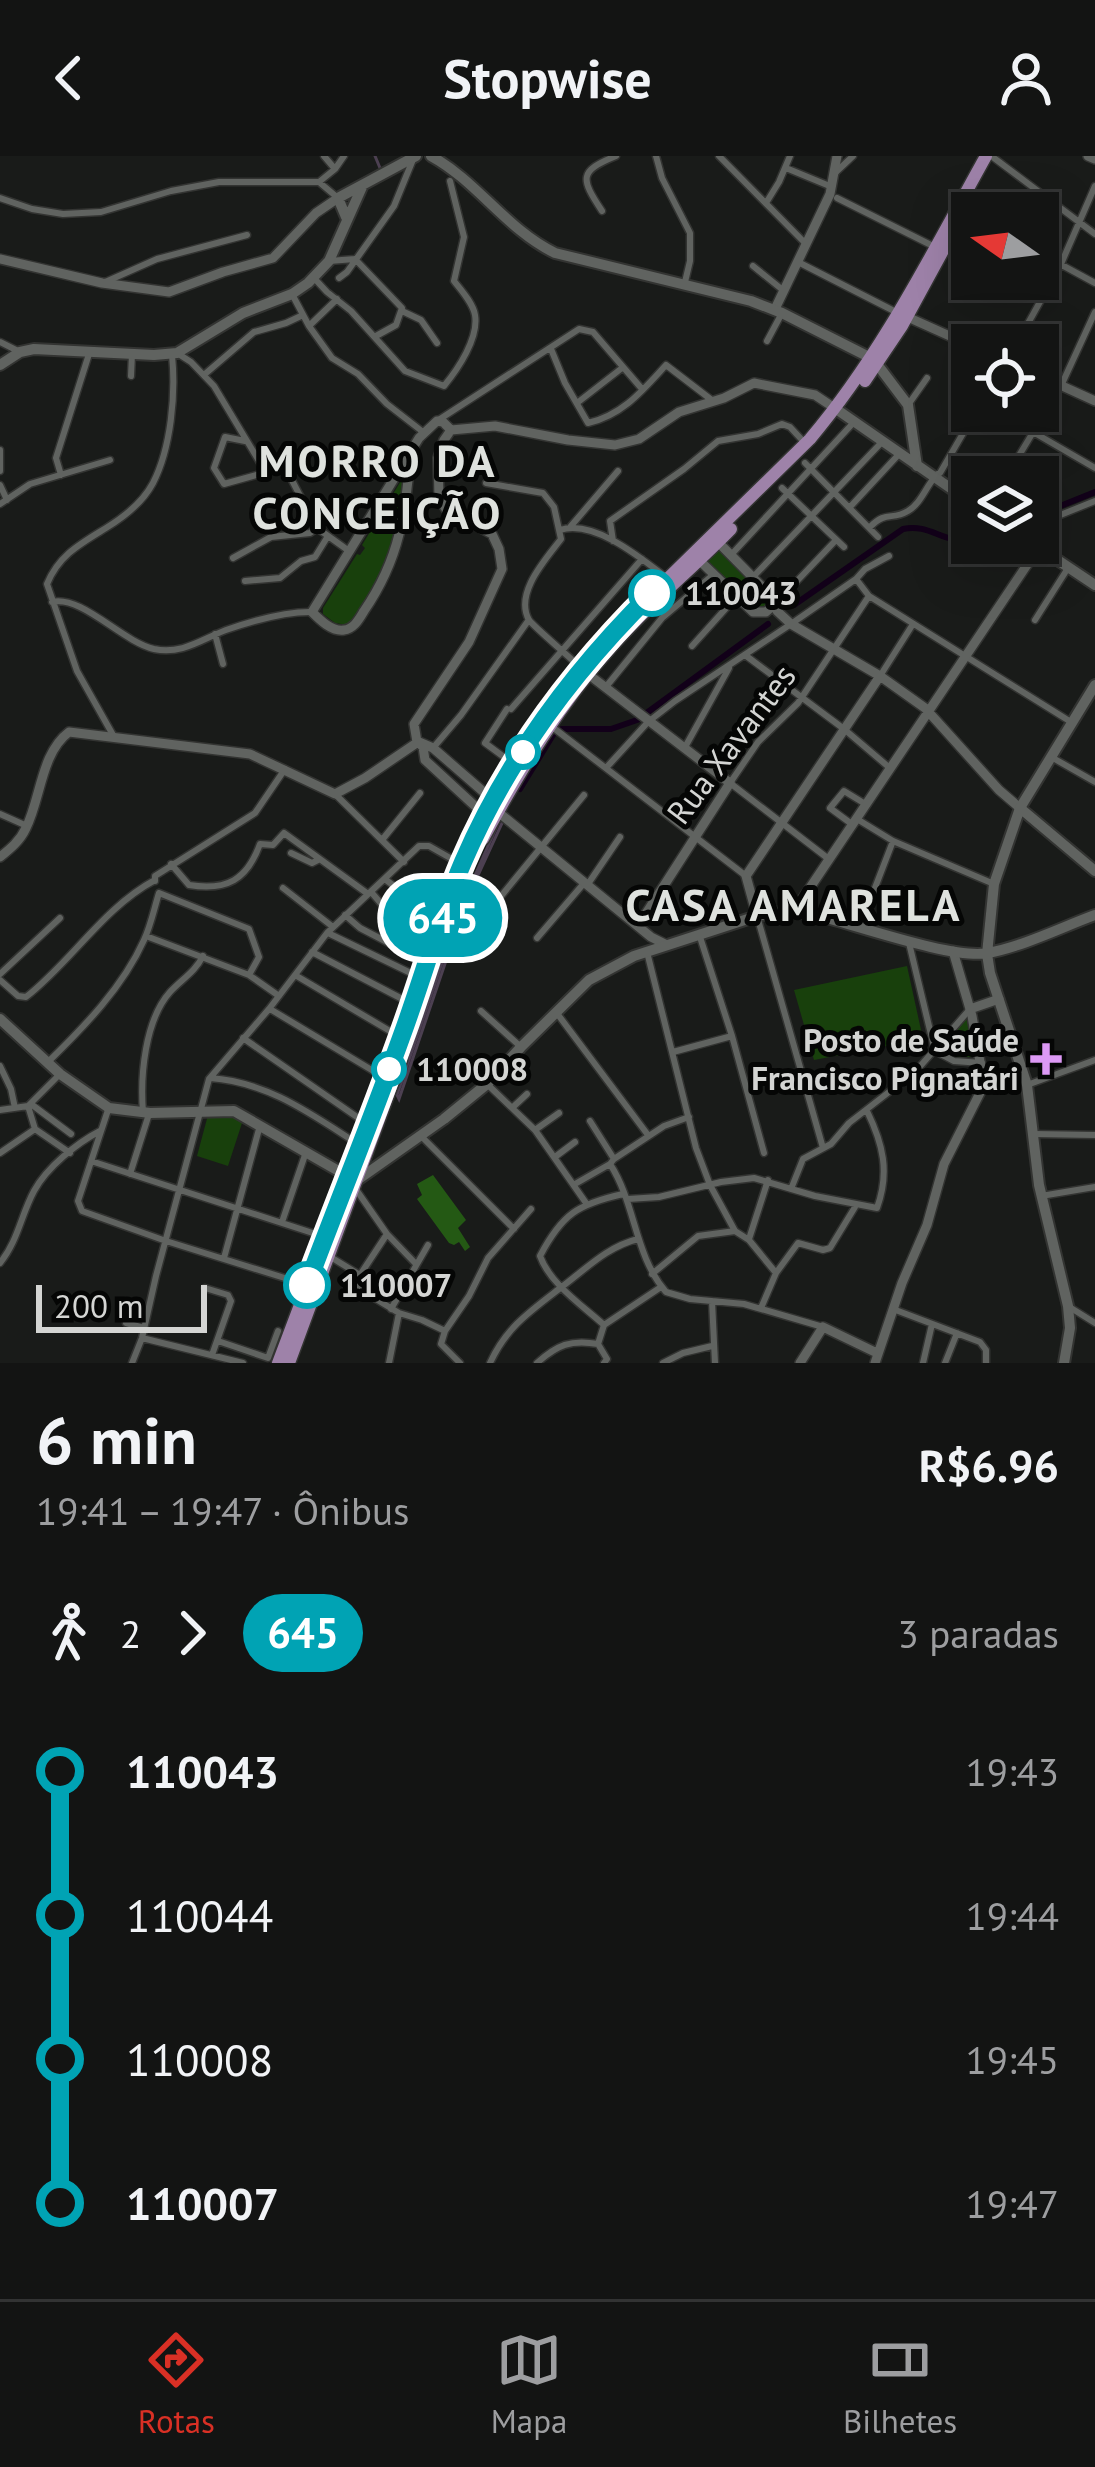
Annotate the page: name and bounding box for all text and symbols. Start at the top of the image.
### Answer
text: Stopwise [443,43,652,113]
icon: back [36,45,102,111]
icon: person [993,45,1059,111]
north arrow [951,192,1059,300]
map controls [951,192,1059,564]
button: locate [951,324,1059,432]
district label: MORRO DA CONCEIÇÃO [252,431,504,541]
button: layers [951,456,1059,564]
marker: 110043 [630,571,674,615]
place label: 110043 [685,571,797,614]
street label: Rua Xavantes [657,655,805,832]
unlabelled marker [507,736,539,768]
district label: CASA AMARELA [625,875,963,933]
line badge: 645 [374,879,512,957]
text: 645 [407,890,479,945]
place label: Posto de Saúde Francisco Pignatári [751,1018,1019,1099]
marker: Posto de Saúde Francisco Pignatári [1030,1043,1062,1075]
place label: 110008 [416,1047,528,1090]
marker: 110008 [373,1053,405,1085]
marker: 110007 [285,1263,329,1307]
place label: 110007 [340,1263,452,1306]
scale bar [36,1279,207,1332]
text: 200 m [54,1284,144,1327]
text: 6 min [36,1397,197,1482]
text: R$6.96 [919,1436,1059,1494]
text: 19:41 – 19:47 · Ônibus [36,1485,410,1536]
icon: walk [36,1600,102,1666]
icon: forward [159,1600,225,1666]
text: 645 [267,1605,339,1660]
text: 2 [120,1608,141,1659]
text: 3 paradas [898,1608,1059,1659]
text: 110043 [126,1742,279,1800]
text: 19:43 [965,1746,1059,1797]
text: 110044 [126,1886,273,1944]
text: 19:44 [965,1890,1059,1941]
text: 110008 [126,2030,273,2088]
text: 19:45 [965,2034,1059,2085]
text: 110007 [126,2174,279,2232]
text: 19:47 [965,2178,1059,2229]
tab: Rotas [138,2327,215,2442]
tab: Mapa [491,2327,567,2442]
tab: Bilhetes [843,2327,957,2442]

